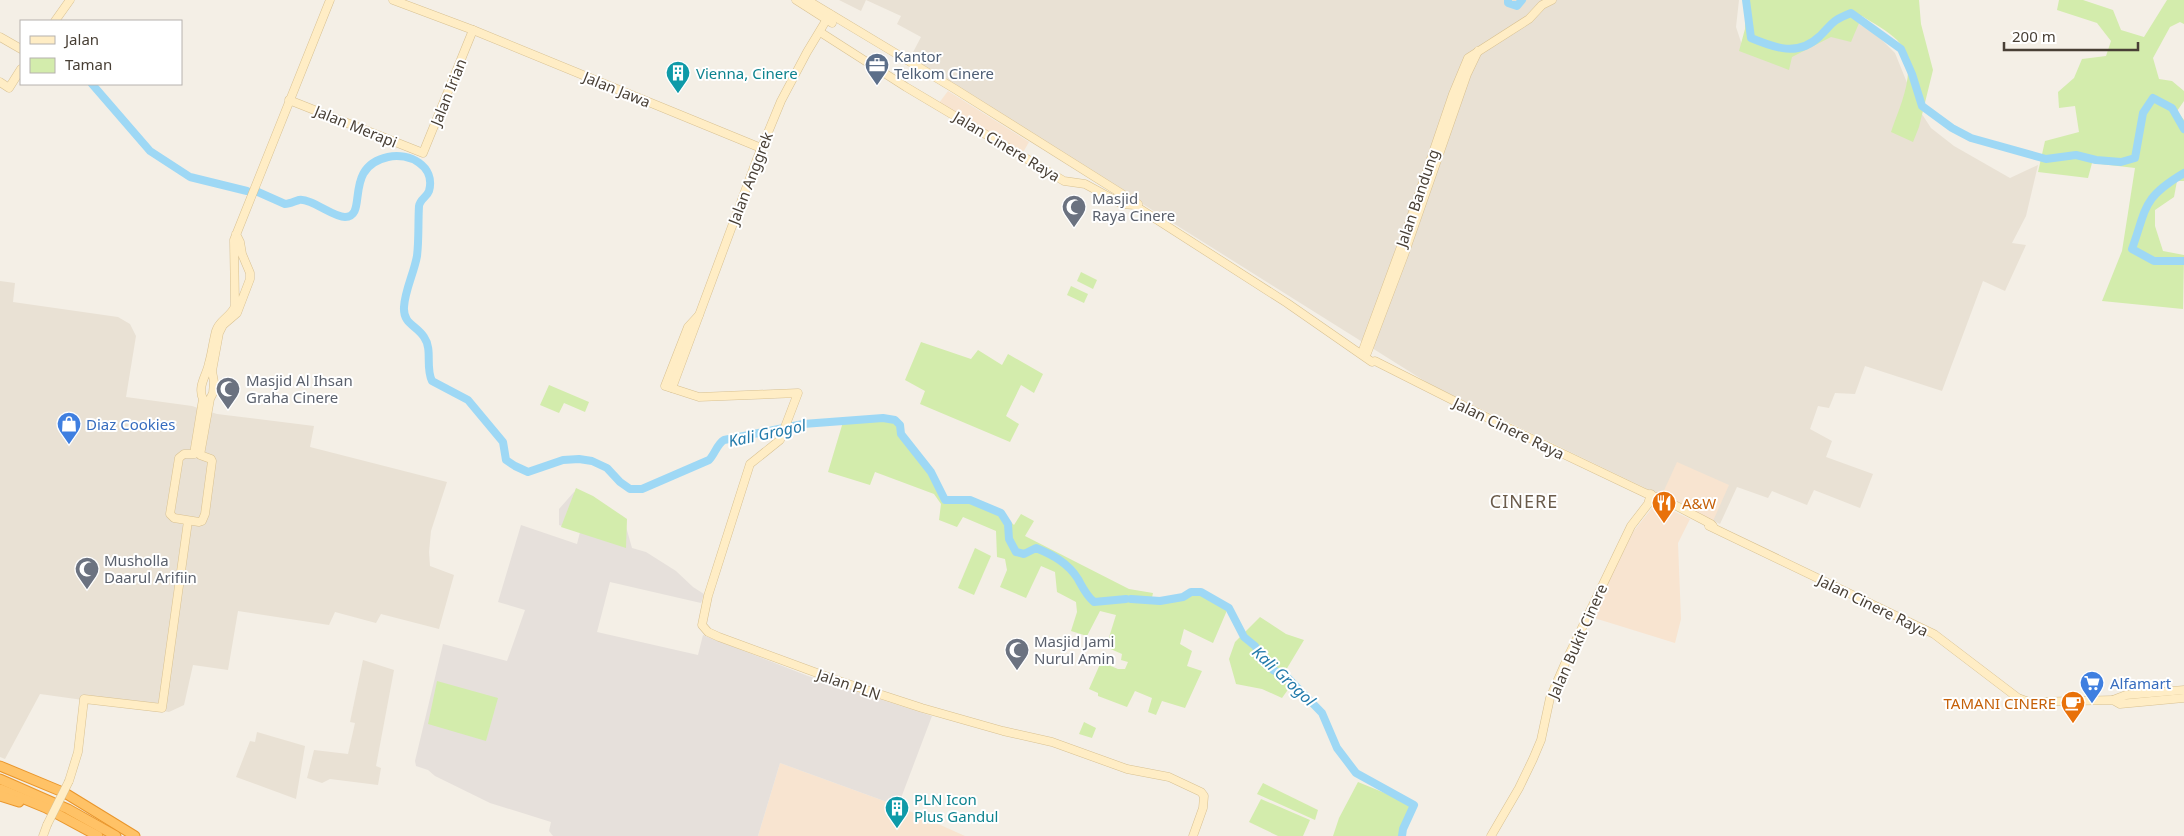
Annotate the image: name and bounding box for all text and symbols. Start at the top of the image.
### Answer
legend [20,20,182,85]
scale bar [2004,20,2138,52]
text: 200 m [2012,26,2056,46]
text: Jalan [63,29,99,49]
place label: Kantor Telkom Cinere [894,46,994,83]
office icon: Kantor Telkom Cinere [864,52,890,86]
text: Taman [65,54,112,74]
street label: Jalan Irian [425,55,471,130]
building icon: Vienna, Cinere [665,60,691,94]
place label: Vienna, Cinere [696,63,798,83]
street label: Jalan Jawa [579,66,654,112]
street label: Jalan Merapi [310,100,400,152]
street label: Jalan Cinere Raya [948,105,1064,186]
street label: Jalan Anggrek [722,129,777,229]
street label: Jalan Bandung [1390,146,1443,252]
place label: Masjid Raya Cinere [1092,188,1175,225]
mosque icon: Masjid Raya Cinere [1061,194,1087,228]
place label: Masjid Al Ihsan Graha Cinere [246,370,353,407]
mosque icon: Masjid Al Ihsan Graha Cinere [215,376,241,410]
street label: Jalan Cinere Raya [1448,392,1568,464]
shop icon: Diaz Cookies [56,411,82,445]
place label: Diaz Cookies [86,414,175,434]
water label: Kali Grogol [726,414,809,452]
district label: CINERE [1490,489,1558,513]
restaurant icon: A&W [1651,490,1677,524]
place label: A&W [1682,493,1716,513]
place label: Musholla Daarul Arifiin [104,550,197,587]
mosque icon: Musholla Daarul Arifiin [74,556,100,590]
street label: Jalan Cinere Raya [1812,569,1932,641]
street label: Jalan Bukit Cinere [1542,580,1611,703]
place label: Masjid Jami Nurul Amin [1034,631,1115,668]
mosque icon: Masjid Jami Nurul Amin [1004,637,1030,671]
water label: Kali Grogol [1248,641,1321,712]
street label: Jalan PLN [813,663,884,704]
supermarket icon: Alfamart [2079,670,2105,704]
place label: Alfamart [2110,673,2172,693]
cafe icon: TAMANI CINERE [2060,690,2086,724]
place label: TAMANI CINERE [1944,693,2056,713]
place label: PLN Icon Plus Gandul [914,789,998,826]
building icon: PLN Icon Plus Gandul [884,795,910,829]

